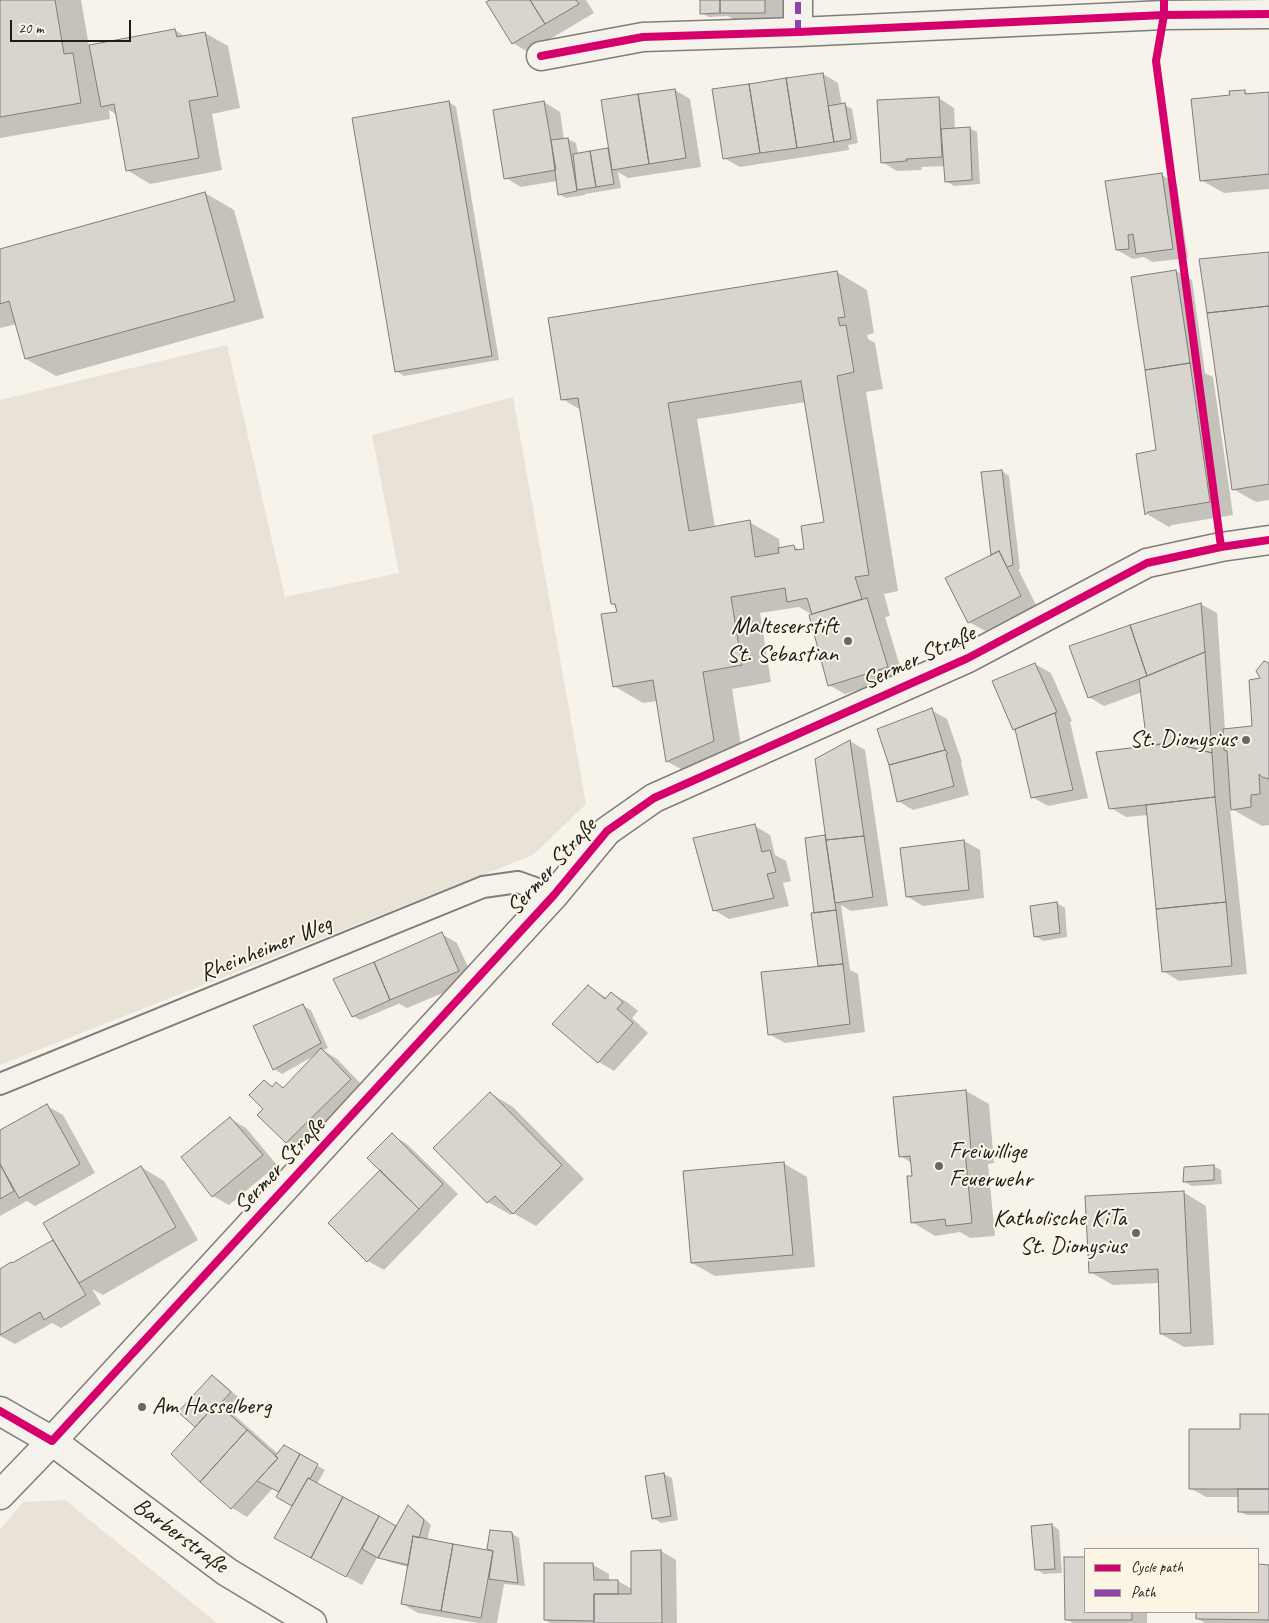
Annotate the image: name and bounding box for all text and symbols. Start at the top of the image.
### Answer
scale bar [12,10,134,42]
text: 20 m [18,19,44,38]
place label: Malteserstift St. Sebastian [726,613,838,669]
street label: Sermer Straße [858,619,980,697]
marker: Malteserstift St. Sebastian [842,635,854,647]
place label: St. Dionysius [1129,726,1236,754]
marker: St. Dionysius [1240,734,1252,746]
street label: Sermer Straße [501,812,603,922]
street label: Rheinheimer Weg [196,909,336,989]
street label: Sermer Straße [228,1112,332,1220]
place label: Freiwillige Feuerwehr [949,1138,1032,1194]
marker: Freiwillige Feuerwehr [933,1160,945,1172]
place label: Katholische KiTa St. Dionysius [993,1205,1126,1261]
marker: Katholische KiTa St. Dionysius [1130,1227,1142,1239]
place label: Am Hasselberg [152,1393,271,1421]
marker: Am Hasselberg [136,1401,148,1413]
street label: Barberstraße [127,1492,233,1580]
legend [1084,1548,1259,1613]
text: Cycle path [1131,1558,1183,1577]
text: Path [1131,1583,1156,1602]

